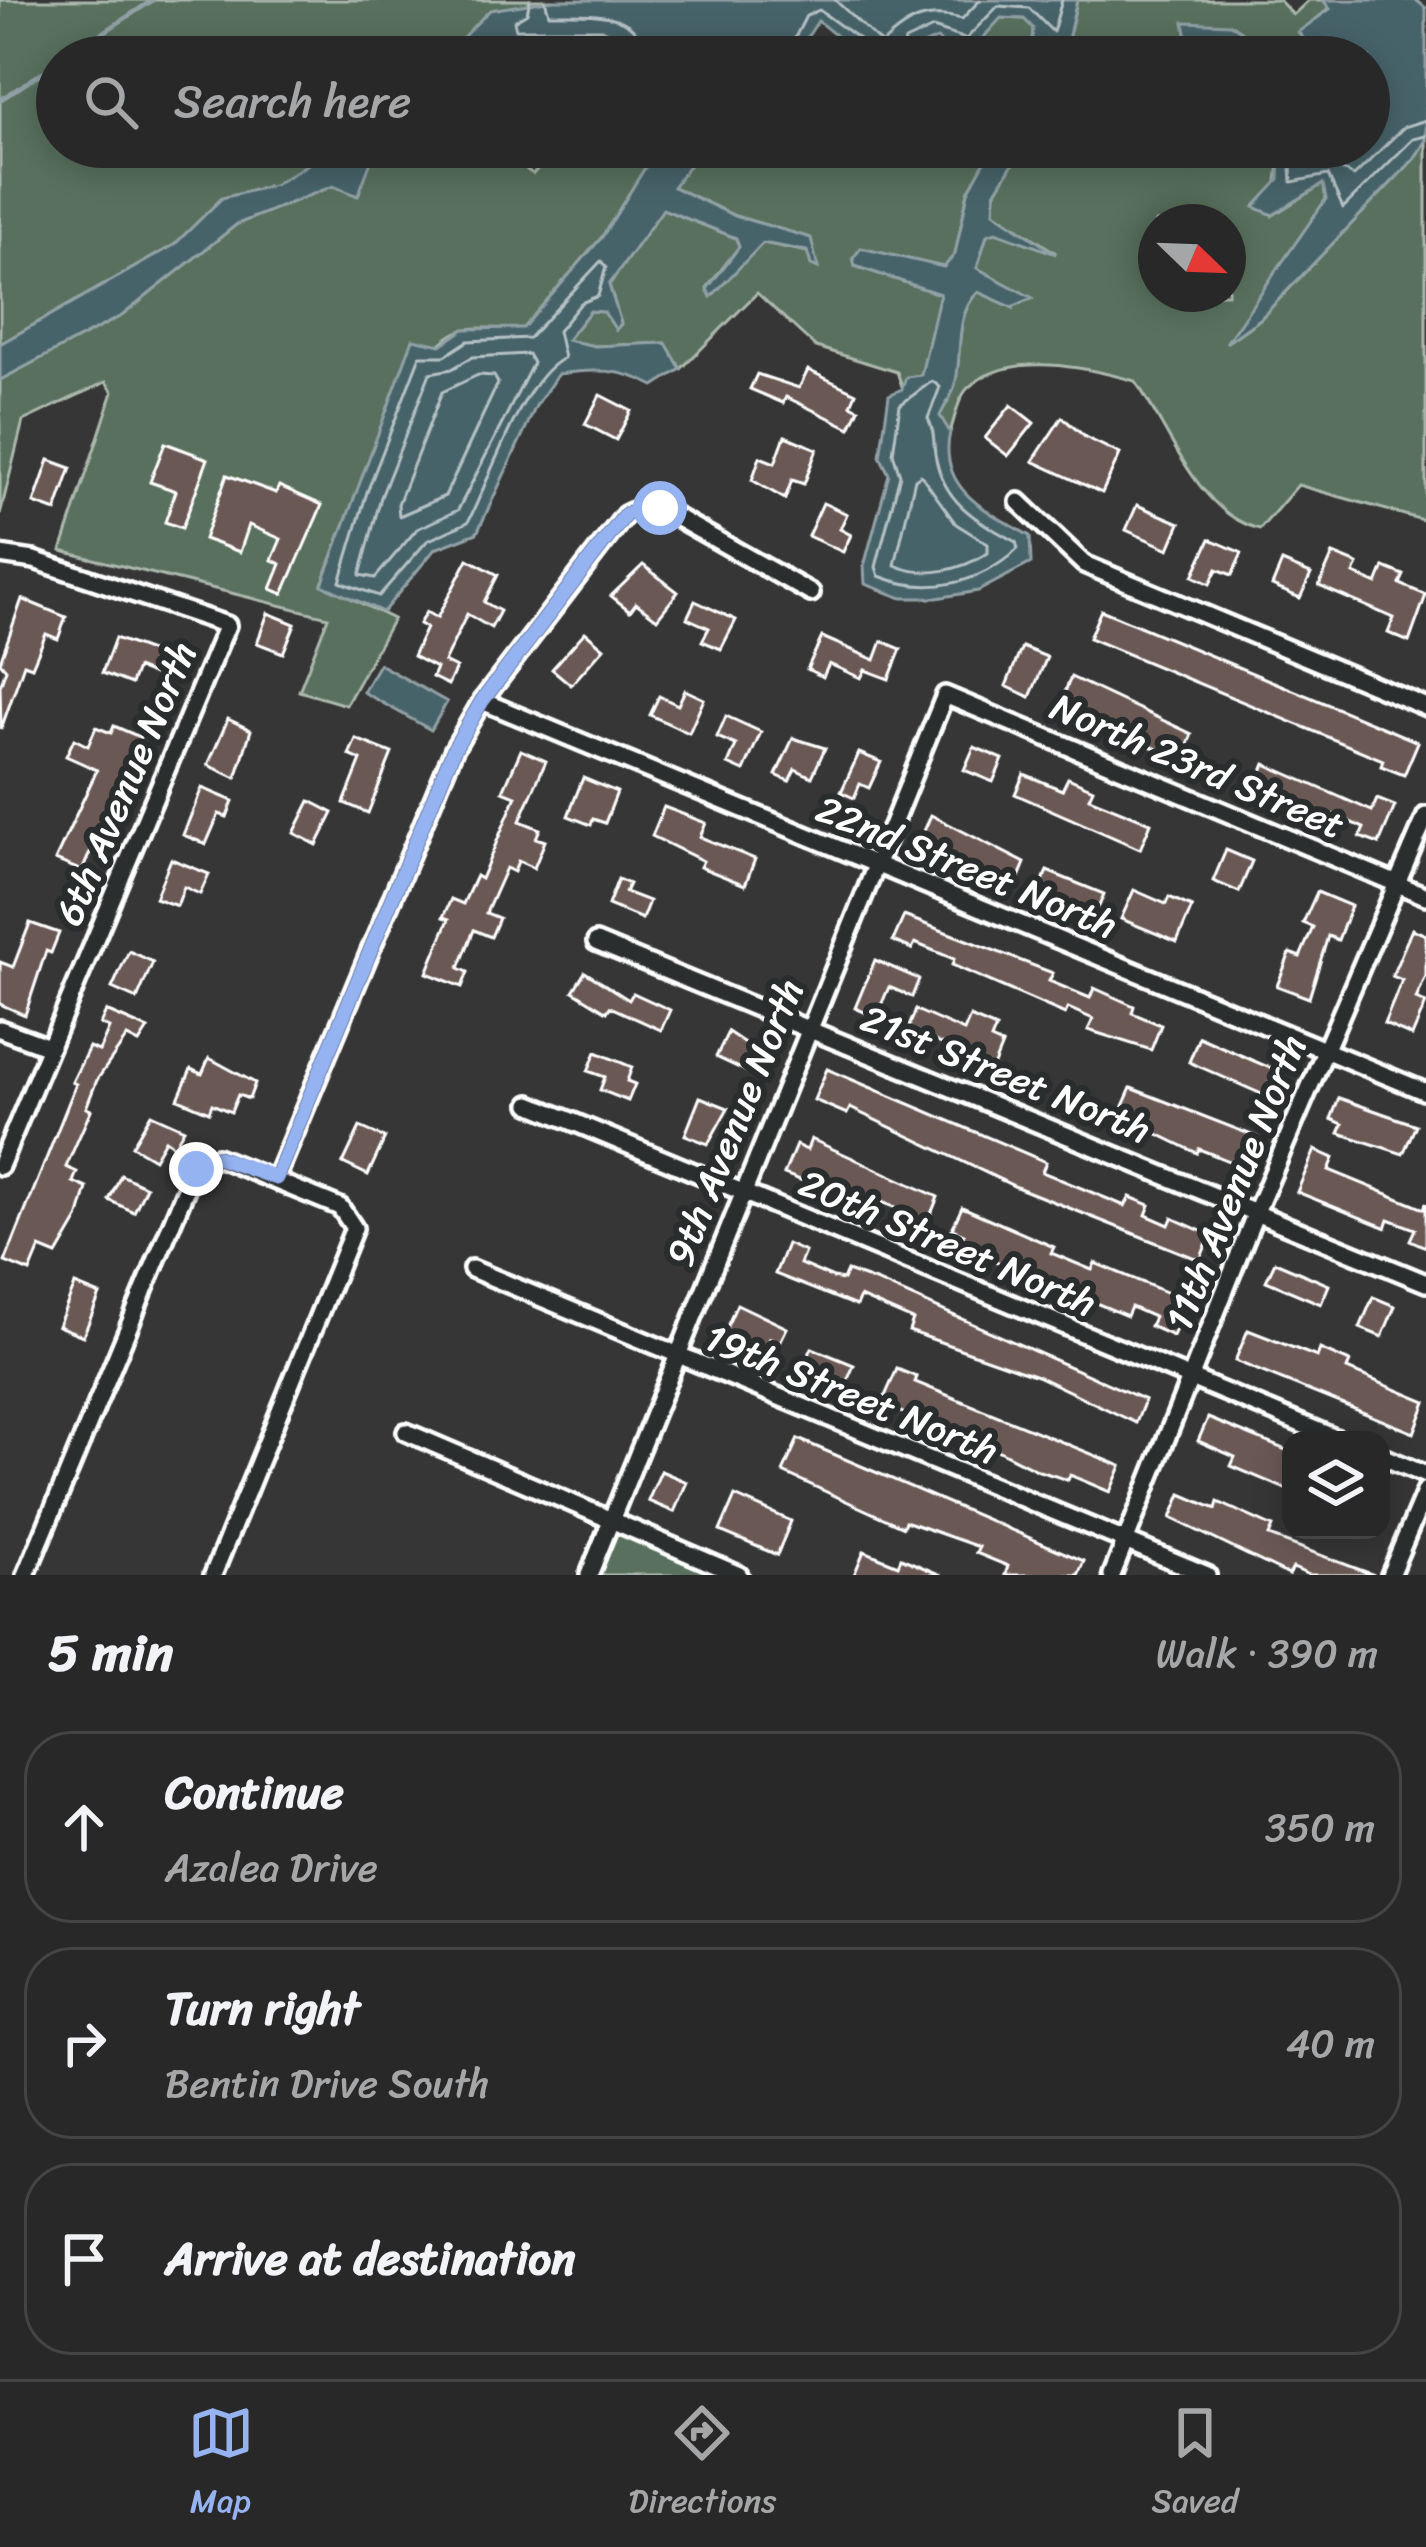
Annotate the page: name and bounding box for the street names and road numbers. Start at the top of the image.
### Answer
street label: 6th Avenue North [34,630,216,936]
street label: North 23rd Street [1040,672,1356,859]
street label: 22nd Street North [806,775,1128,958]
street label: 9th Avenue North [645,968,824,1277]
street label: 21st Street North [850,984,1161,1163]
street label: 11th Avenue North [1145,1023,1326,1341]
street label: 20th Street North [788,1149,1108,1336]
street label: 19th Street North [694,1303,1009,1484]

